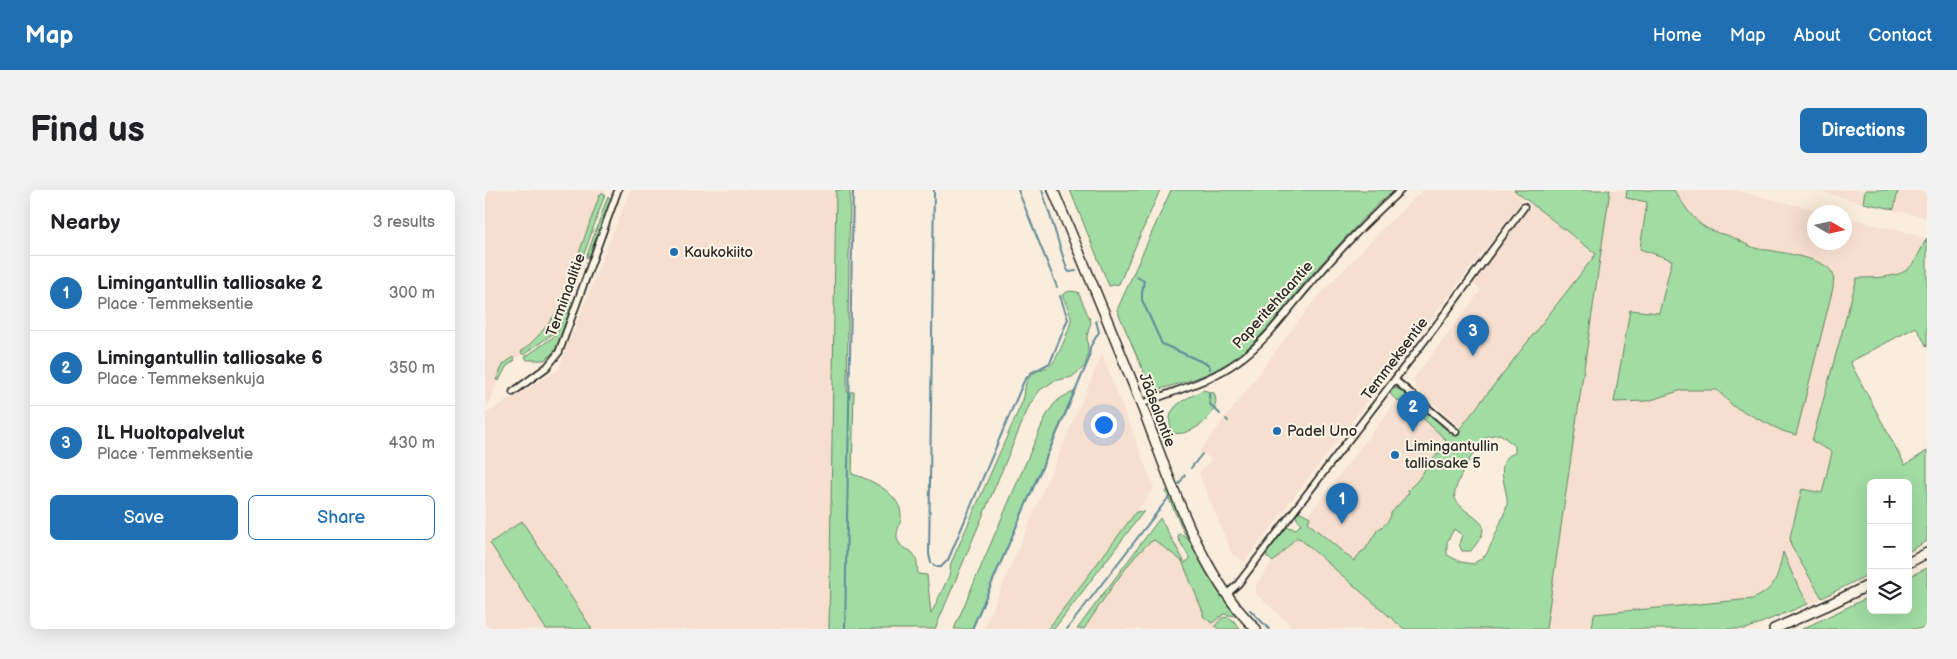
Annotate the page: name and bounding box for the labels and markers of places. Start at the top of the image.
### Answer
place label: Kaukokiito [684,243,753,262]
marker: Kaukokiito [668,246,680,258]
pin: 3 [1457,315,1489,356]
pin: 2 [1397,391,1429,432]
place label: Padel Uno [1287,422,1357,441]
marker: Padel Uno [1271,425,1283,437]
place label: Limingantullin talliosake 5 [1405,437,1499,473]
marker: Limingantullin talliosake 5 [1389,449,1401,461]
pin: 1 [1326,483,1358,524]

